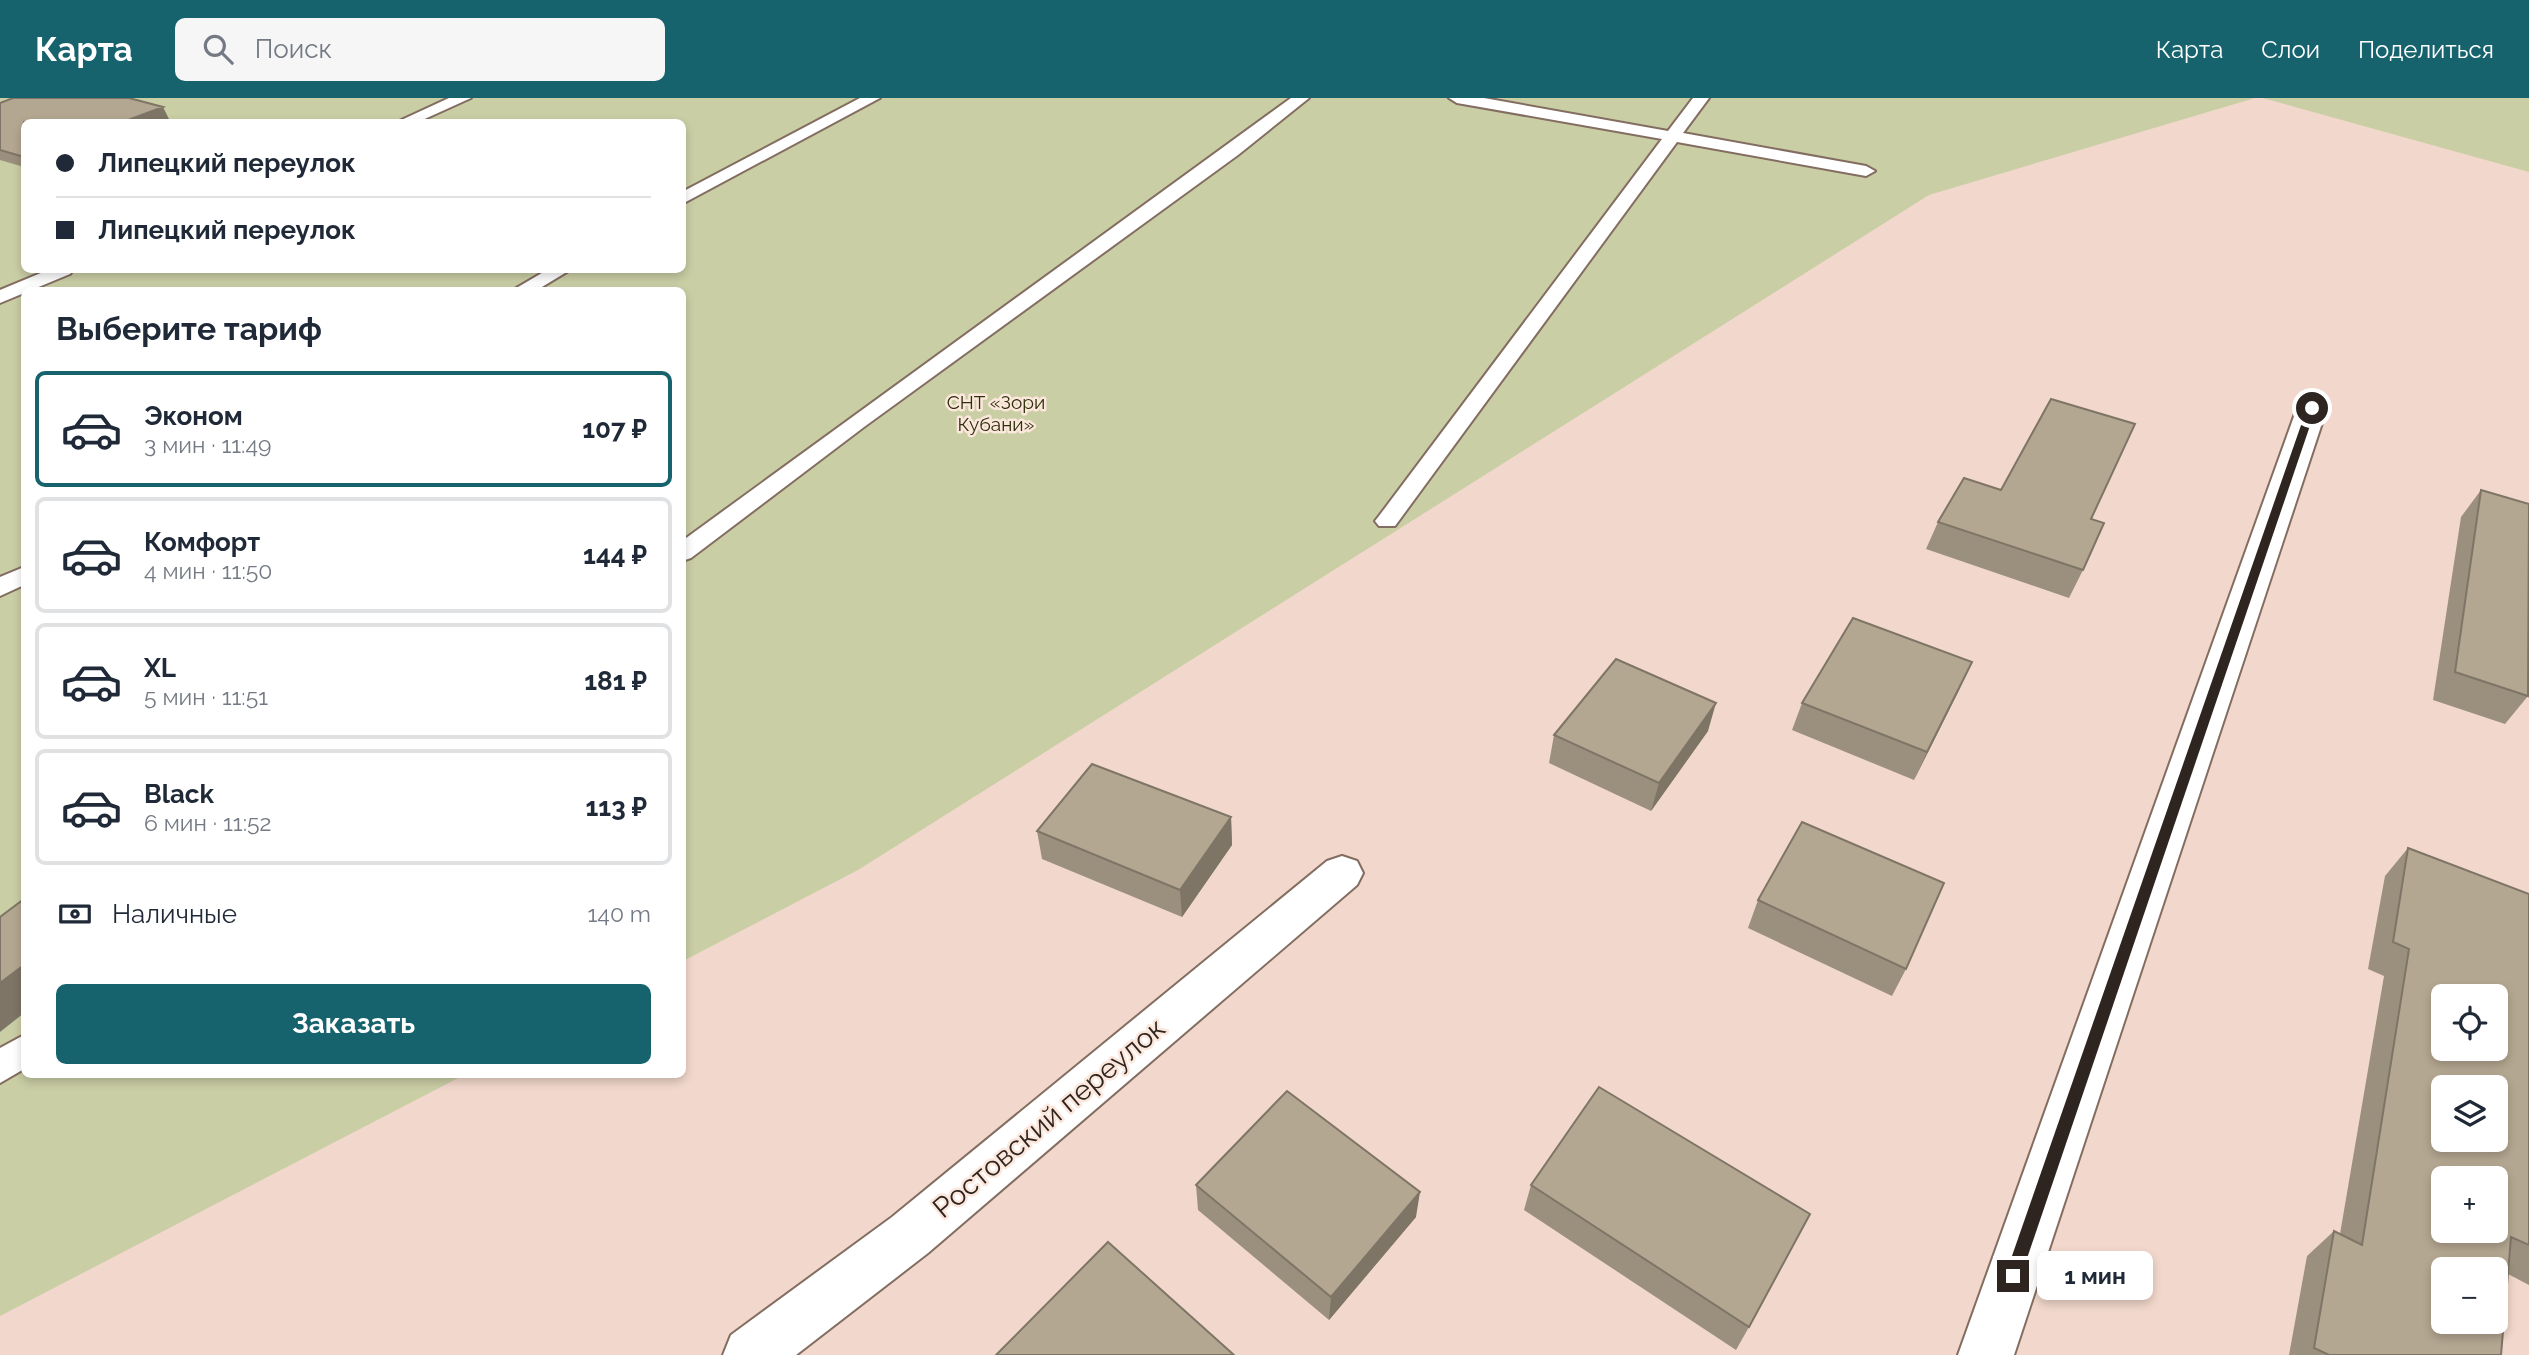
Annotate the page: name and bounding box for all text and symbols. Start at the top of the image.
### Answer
search box [175,18,665,81]
text: Карта [35,30,133,69]
icon: search [199,30,237,68]
text: Поиск [255,34,332,64]
text: Карта [2156,35,2223,64]
text: Слои [2261,35,2320,64]
text: Поделиться [2358,35,2494,64]
text: Липецкий переулок [98,148,356,178]
text: Липецкий переулок [98,215,356,245]
text: Выберите тариф [56,310,322,347]
park label: СНТ «Зори Кубани» [947,391,1045,435]
route start [2296,392,2328,424]
icon: car [60,398,123,461]
text: Эконом [144,401,243,431]
text: 107 ₽ [582,414,647,444]
text: 3 мин · 11:49 [144,431,271,458]
icon: car [60,524,123,587]
text: Комфорт [144,527,260,557]
text: 144 ₽ [583,540,647,570]
text: 4 мин · 11:50 [144,557,272,584]
icon: car [60,650,123,713]
text: XL [144,653,176,683]
text: 181 ₽ [584,666,647,696]
text: 5 мин · 11:51 [144,683,268,710]
icon: car [60,776,123,839]
text: Black [144,779,214,809]
text: 113 ₽ [585,792,647,822]
text: 6 мин · 11:52 [144,809,272,836]
icon: cash [56,895,94,933]
text: Наличные [112,899,237,929]
text: 140 m [588,900,651,927]
button: Заказать [56,984,651,1064]
map controls [2431,984,2508,1334]
button: locate [2431,984,2508,1061]
street label: Ростовский переулок [926,1011,1172,1225]
button: layers [2431,1075,2508,1152]
button: + [2431,1166,2508,1243]
callout: 1 мин [2038,1252,2153,1300]
button: − [2431,1257,2508,1334]
route end [1997,1260,2029,1292]
text: 1 мин [2064,1262,2126,1289]

